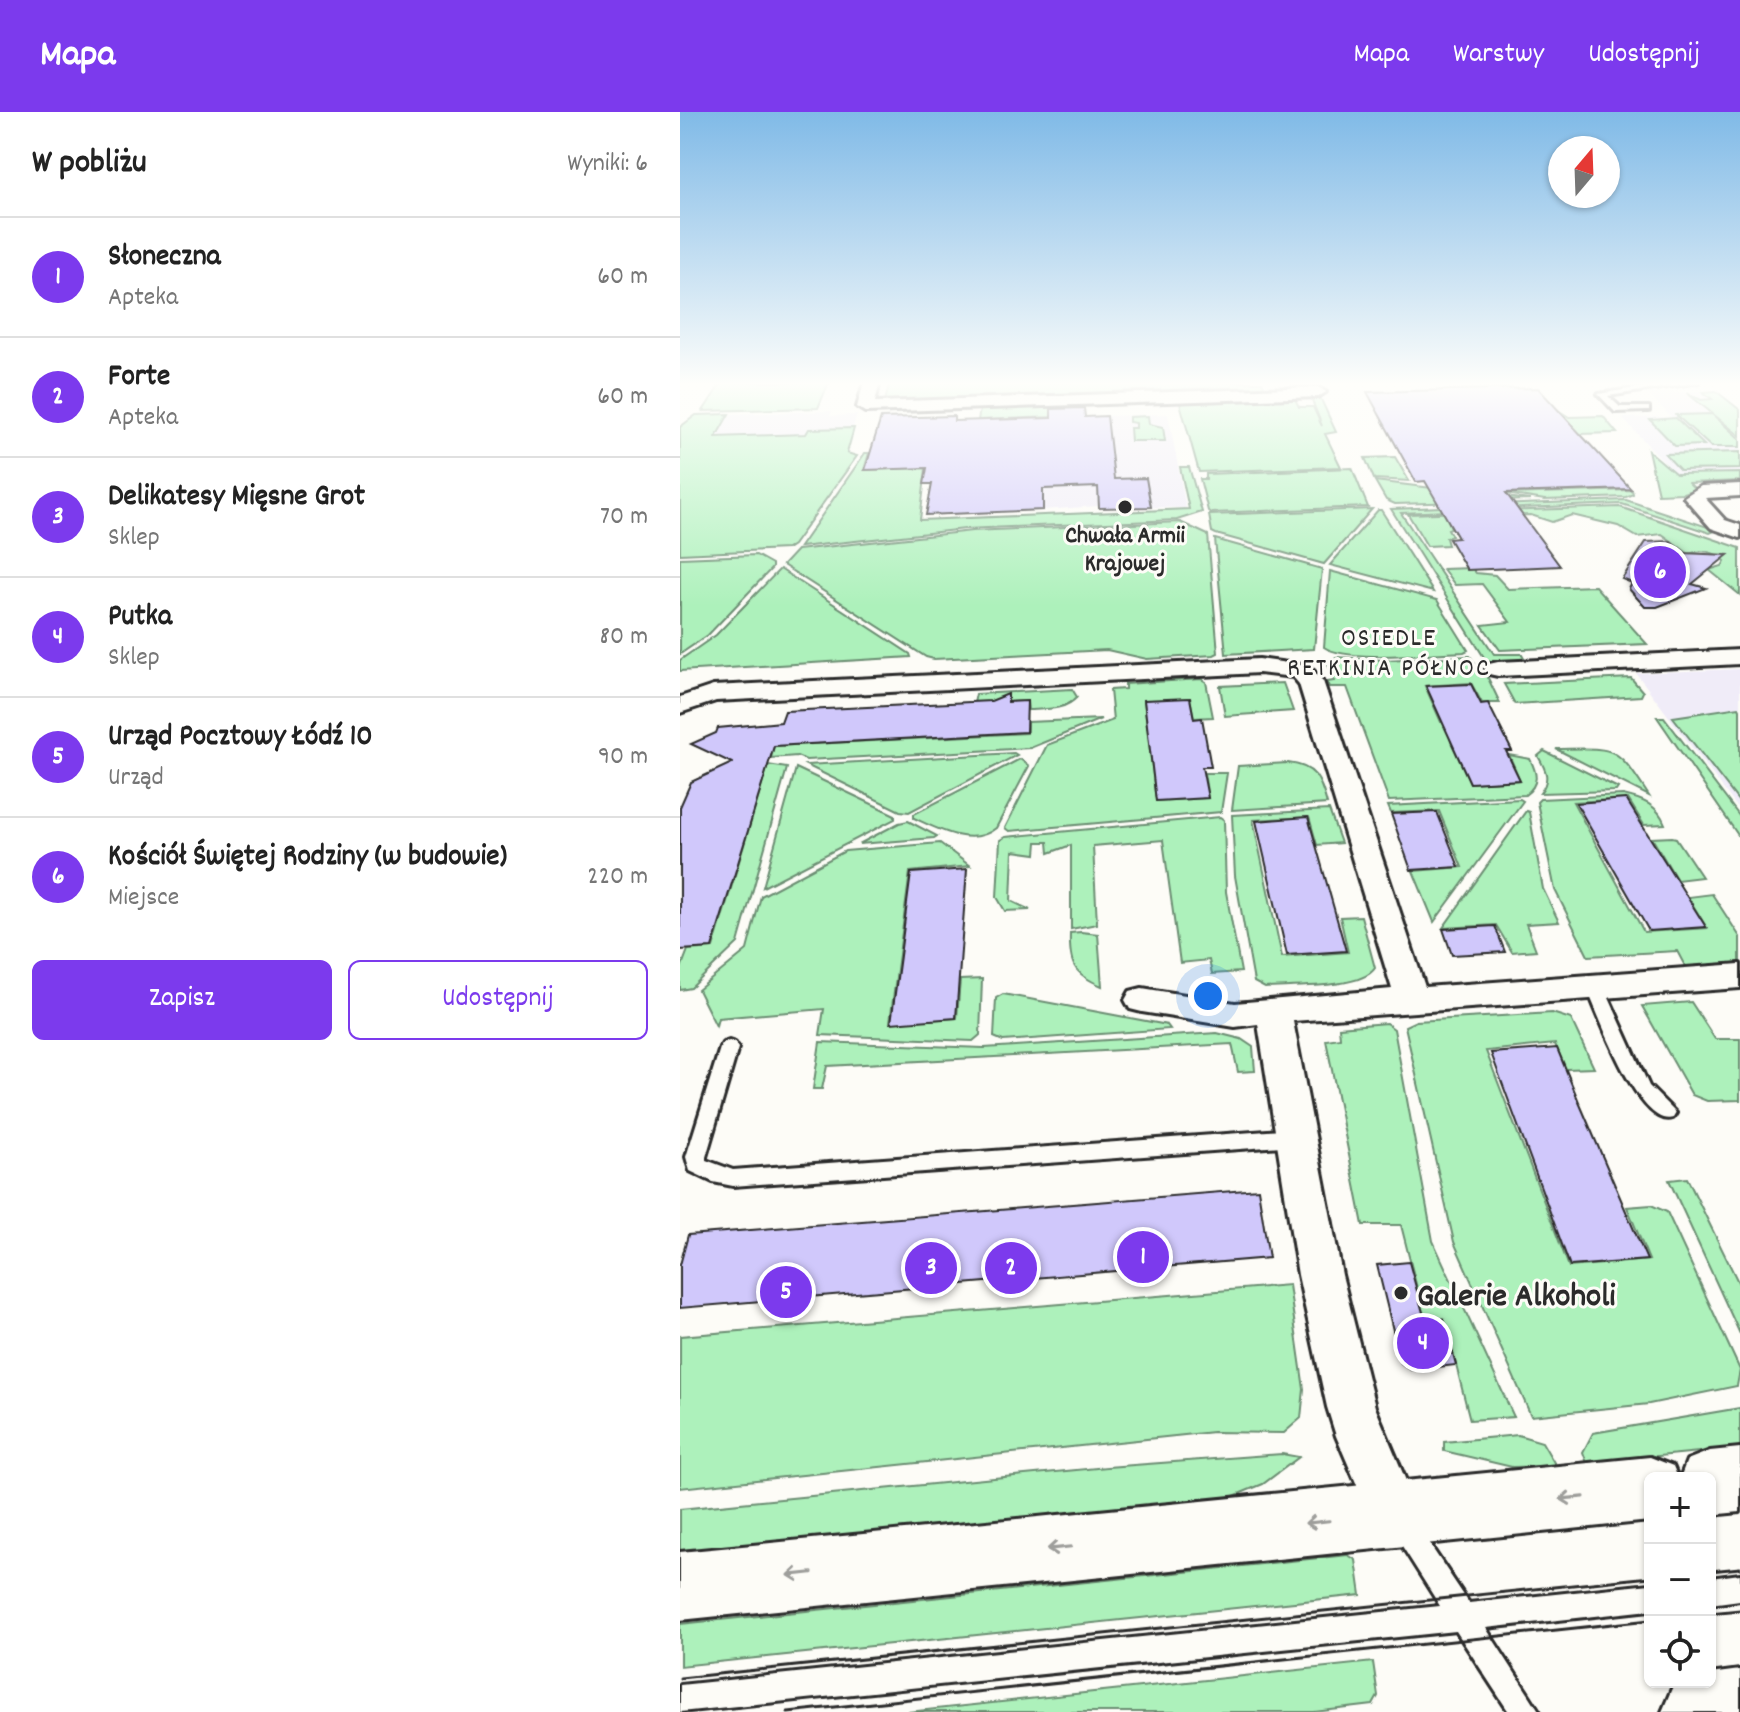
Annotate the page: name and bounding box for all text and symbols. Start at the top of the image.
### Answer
text: Mapa [40,29,115,84]
text: Mapa [1353,36,1409,76]
text: Warstwy [1453,36,1544,76]
text: Udostępnij [1588,36,1700,76]
north arrow [1548,136,1620,208]
text: W pobliżu [32,140,147,189]
text: Wyniki: 6 [567,146,648,183]
text: Słoneczna [108,237,221,280]
text: 1 [55,259,61,296]
text: 60 m [597,259,648,296]
text: Apteka [108,280,178,317]
text: Forte [108,357,170,400]
text: 2 [52,379,64,416]
text: 60 m [597,379,648,416]
text: Apteka [108,400,178,437]
text: Delikatesy Mięsne Grot [108,477,365,520]
marker: Chwała Armii Krajowej [1116,498,1134,516]
text: 3 [52,499,64,536]
text: 70 m [600,499,648,536]
text: Sklep [108,520,160,557]
place label: Chwała Armii Krajowej [1065,520,1185,582]
pin: 6 [1634,542,1686,602]
text: Putka [108,597,172,640]
text: 4 [53,619,63,656]
text: 80 m [600,619,648,656]
district label: OSIEDLE RETKINIA PÓŁNOC [1287,621,1491,688]
text: Sklep [108,640,160,677]
text: Urząd Pocztowy Łódź 10 [108,717,373,760]
text: 5 [52,739,64,776]
text: 90 m [598,739,648,776]
text: Urząd [108,760,164,797]
text: Kościół Świętej Rodziny (w budowie) [108,837,507,880]
text: 6 [52,859,64,896]
text: 220 m [587,859,648,896]
text: Miejsce [108,880,179,917]
button: Zapisz [32,960,332,1040]
button: Udostępnij [348,960,648,1040]
your location [1188,976,1228,1016]
pin: 1 [1117,1227,1169,1287]
pin: 3 [905,1238,957,1298]
pin: 2 [985,1238,1037,1298]
pin: 5 [760,1262,812,1322]
place label: Galerie Alkoholi [1417,1274,1616,1323]
marker: Galerie Alkoholi [1392,1284,1410,1302]
pin: 4 [1397,1313,1449,1373]
map controls [1644,1472,1716,1688]
button: + [1644,1472,1716,1544]
one-way arrow [1560,1490,1586,1505]
one-way arrow [1304,1514,1331,1529]
one-way arrow [1046,1541,1072,1556]
button: − [1644,1544,1716,1616]
one-way arrow [787,1567,814,1582]
button: locate [1644,1616,1716,1688]

